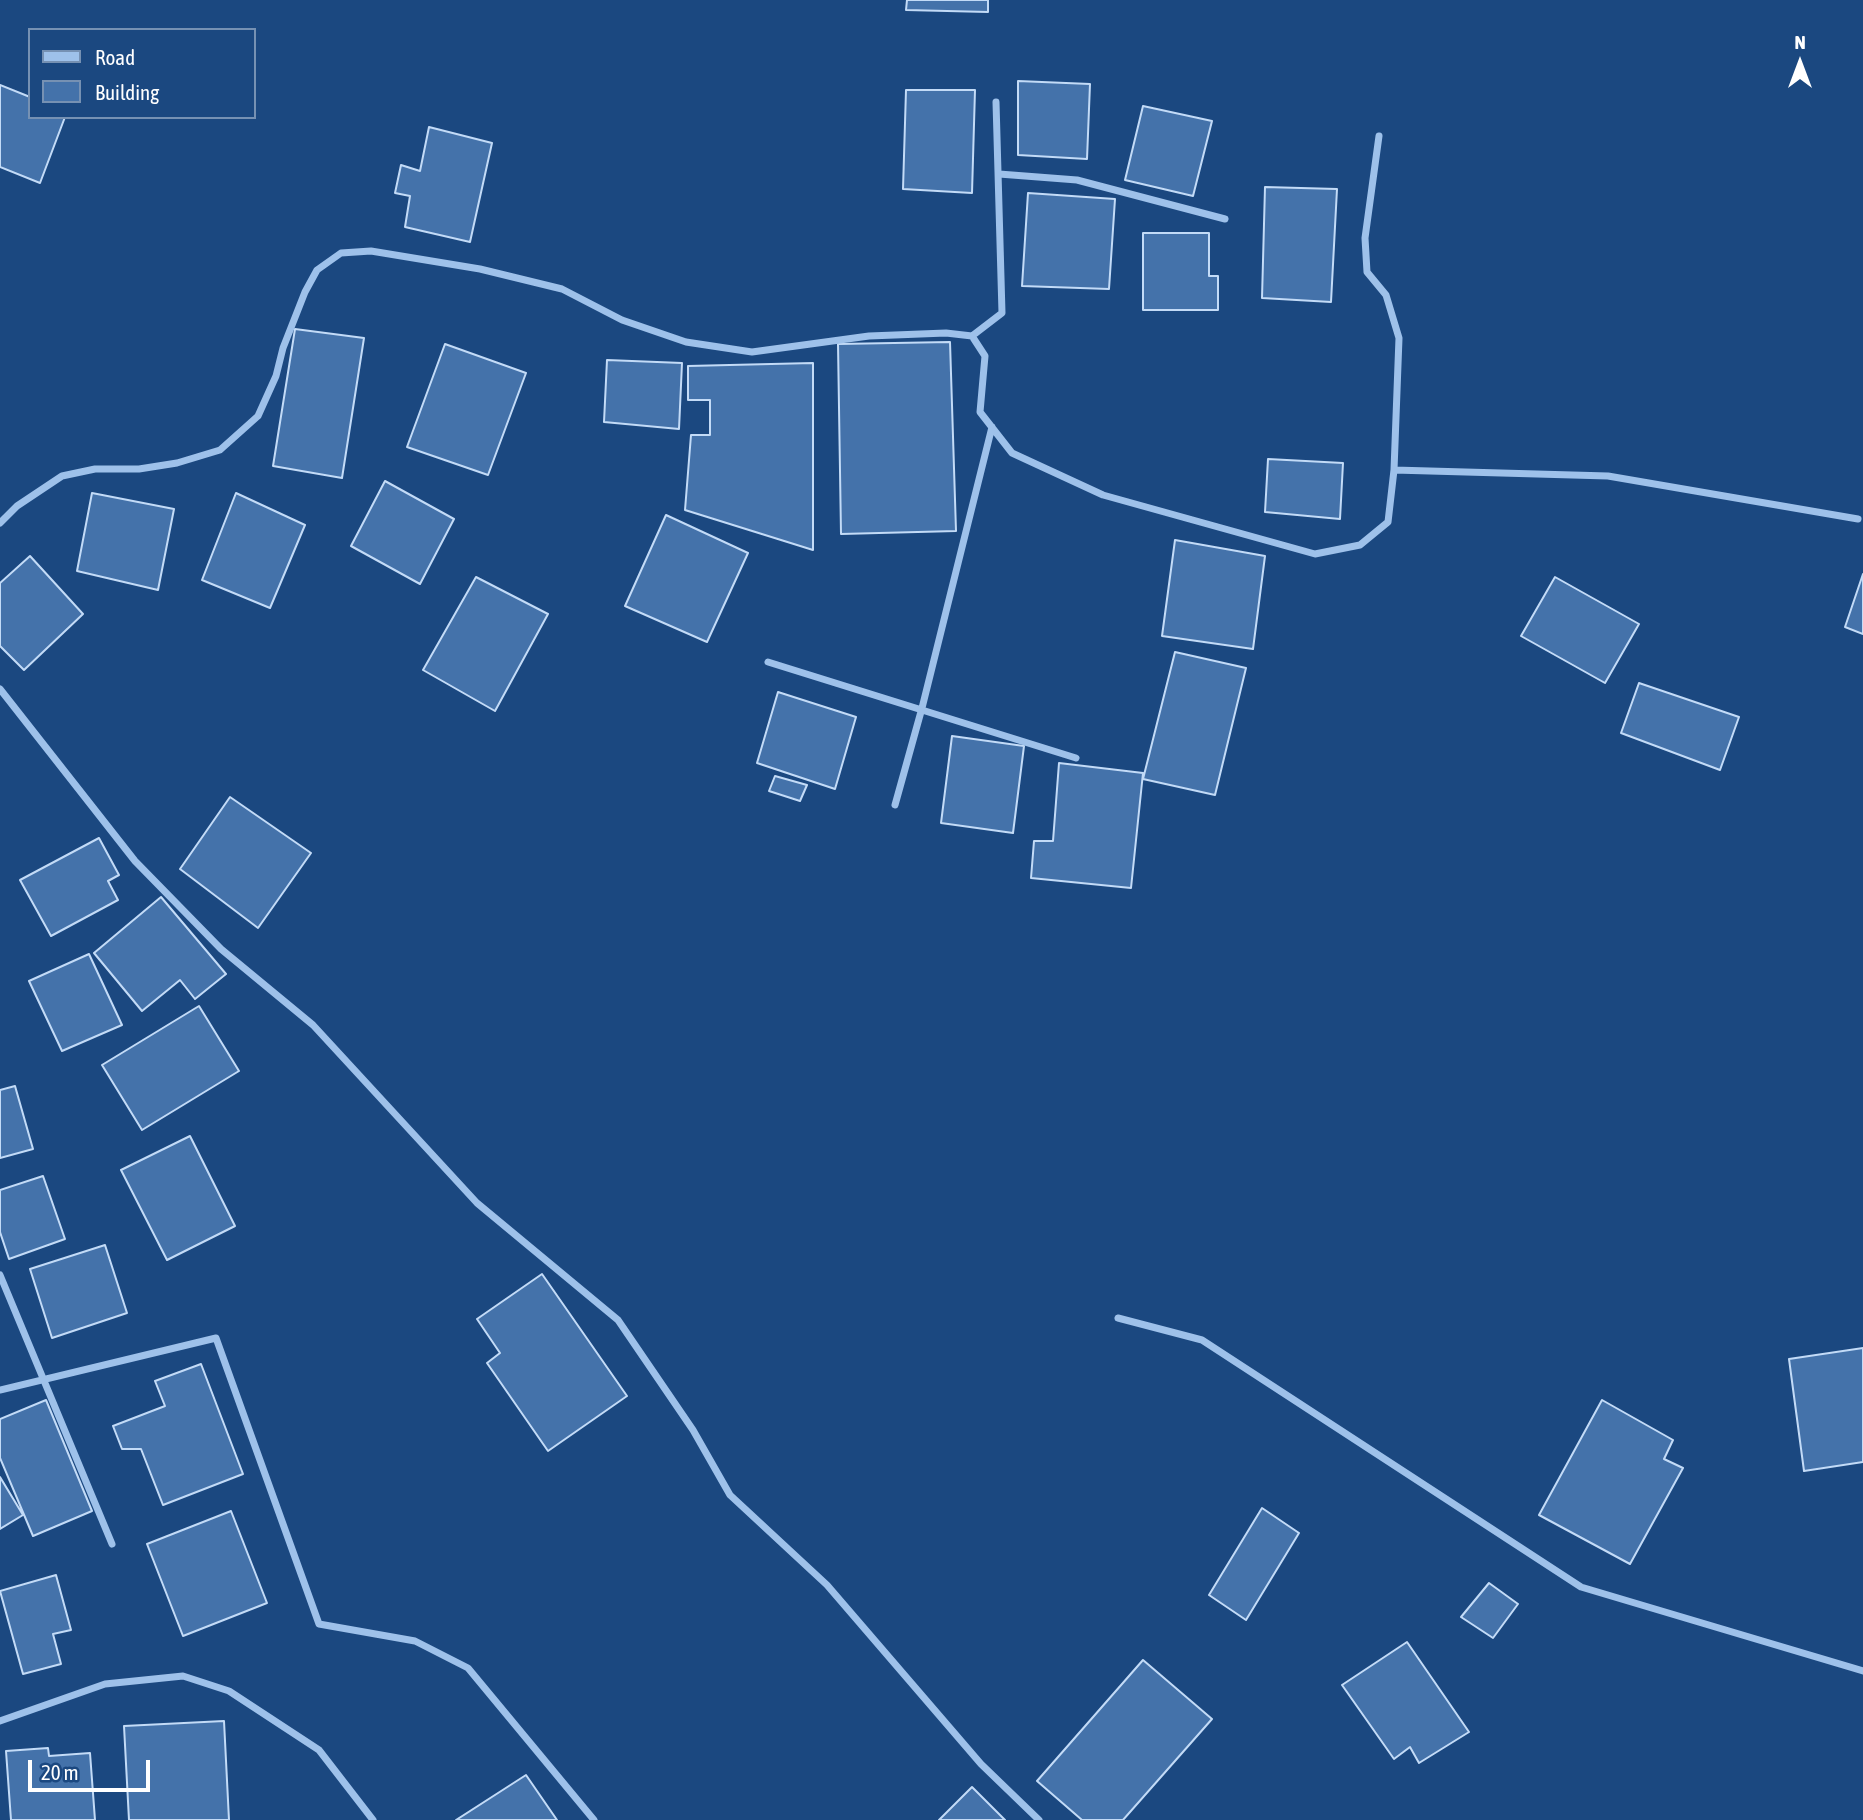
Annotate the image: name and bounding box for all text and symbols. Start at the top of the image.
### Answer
legend [28,28,256,119]
north arrow [1765,28,1835,98]
text: N [1794,31,1806,53]
text: Road [95,45,135,69]
text: Building [95,80,159,104]
scale bar [32,1746,154,1790]
text: 20 m [41,1760,79,1784]

